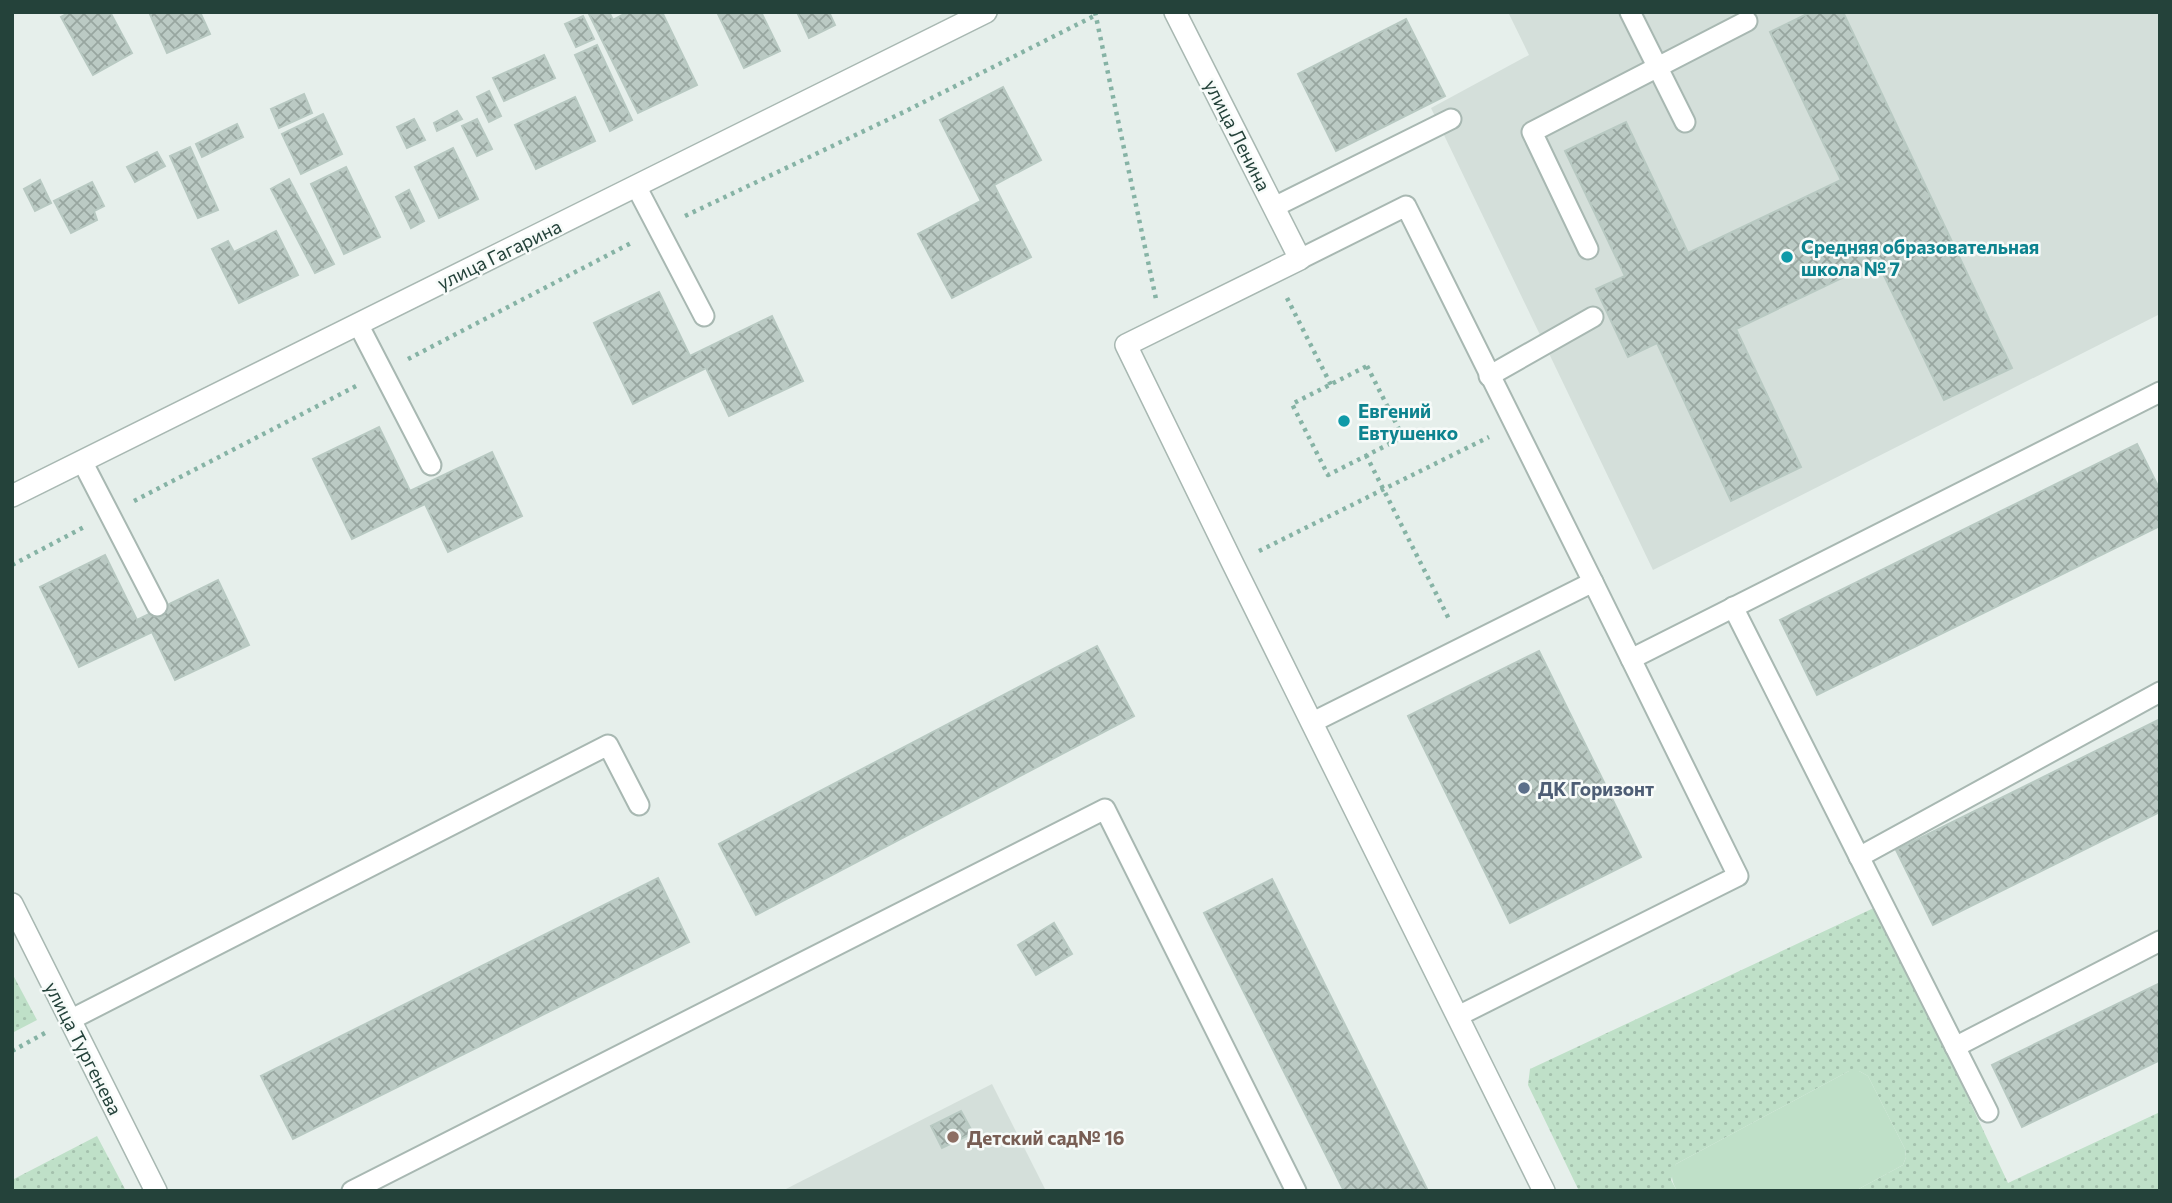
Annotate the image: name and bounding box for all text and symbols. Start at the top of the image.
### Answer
street label: улица Ленина [1200,75,1276,195]
street label: улица Гагарина [433,214,565,294]
place label: Средняя образовательная школа № 7 [1801,235,2039,280]
marker: Средняя образовательная школа № 7 [1779,249,1795,265]
place label: Евгений Евтушенко [1358,399,1458,444]
marker: Евгений Евтушенко [1336,413,1352,429]
place label: ДК Горизонт [1538,777,1654,800]
marker: ДК Горизонт [1516,780,1532,796]
street label: улица Тургенева [40,978,128,1118]
place label: Детский сад№ 16 [967,1126,1124,1149]
marker: Детский сад№ 16 [945,1129,961,1145]

